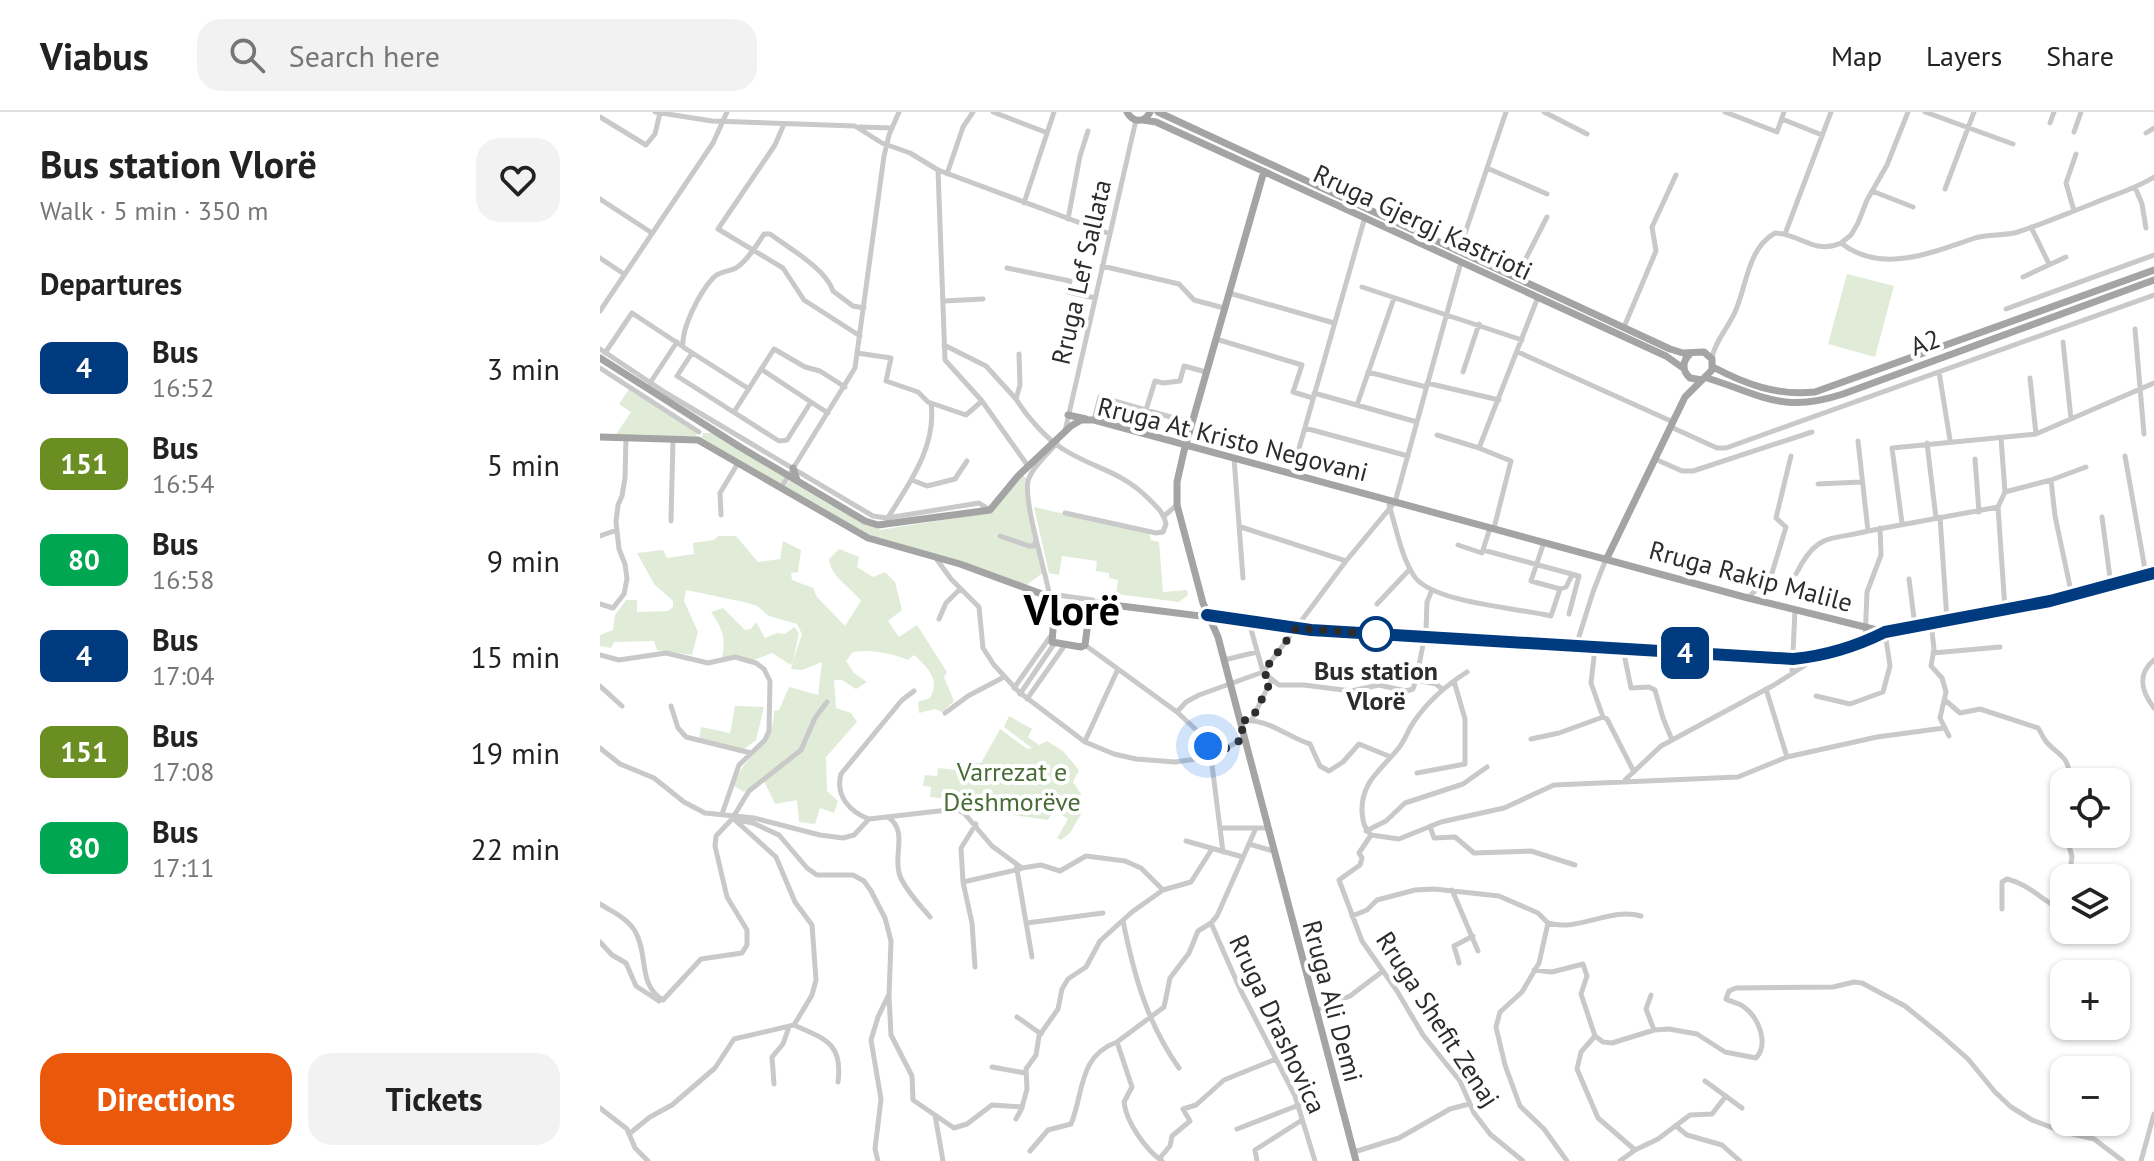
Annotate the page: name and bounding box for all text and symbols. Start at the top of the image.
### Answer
search box [197,19,757,91]
text: Viabus [40,31,149,80]
icon: search [225,33,269,77]
text: Search here [289,36,440,75]
text: Map [1831,37,1882,74]
text: Layers [1926,37,2002,74]
text: Share [2046,37,2114,74]
button: heart [476,138,560,222]
text: Bus station Vlorë [40,139,317,188]
street label: Rruga Gjergj Kastrioti [1308,157,1538,287]
street label: Rruga Lef Sallata [1044,176,1118,368]
text: Walk · 5 min · 350 m [40,194,268,227]
text: Departures [40,264,182,303]
street label: A2 [1906,321,1944,363]
text: Bus [152,332,199,371]
text: 4 [76,349,92,386]
text: 3 min [487,349,560,388]
text: 16:52 [152,371,214,404]
street label: Rruga At Kristo Negovani [1094,389,1372,489]
text: Bus [152,428,199,467]
text: 151 [60,445,108,482]
text: 5 min [487,445,560,484]
text: 16:54 [152,467,214,500]
text: Bus [152,524,199,563]
street label: Rruga Rakip Malile [1646,533,1856,619]
text: 80 [68,541,100,578]
text: 9 min [487,541,560,580]
text: 16:58 [152,563,214,596]
district label: Vlorë [1023,582,1120,637]
marker: Bus station Vlorë [1359,617,1393,651]
text: Bus [152,620,199,659]
line badge: 4 [1659,627,1711,679]
text: 4 [1677,634,1693,671]
text: 4 [76,637,92,674]
text: 15 min [470,637,560,676]
place label: Bus station Vlorë [1314,654,1438,717]
text: 17:04 [152,659,214,692]
text: Bus [152,716,199,755]
your location [1188,726,1228,766]
text: 151 [60,733,108,770]
text: 19 min [470,733,560,772]
text: 17:08 [152,755,214,788]
park label: Varrezat e Dëshmorëve [943,755,1081,818]
map controls [2050,768,2130,1136]
button: locate [2050,768,2130,848]
text: Bus [152,812,199,851]
text: 80 [68,829,100,866]
text: 22 min [470,829,560,868]
text: 17:11 [152,851,214,884]
button: layers [2050,864,2130,944]
street label: Rruga Ali Demi [1296,917,1370,1085]
street label: Rruga Shefit Zenaj [1369,925,1507,1113]
street label: Rruga Drashovica [1222,929,1334,1119]
button: + [2050,960,2130,1040]
button: Directions [40,1053,292,1145]
button: Tickets [308,1053,560,1145]
button: − [2050,1056,2130,1136]

